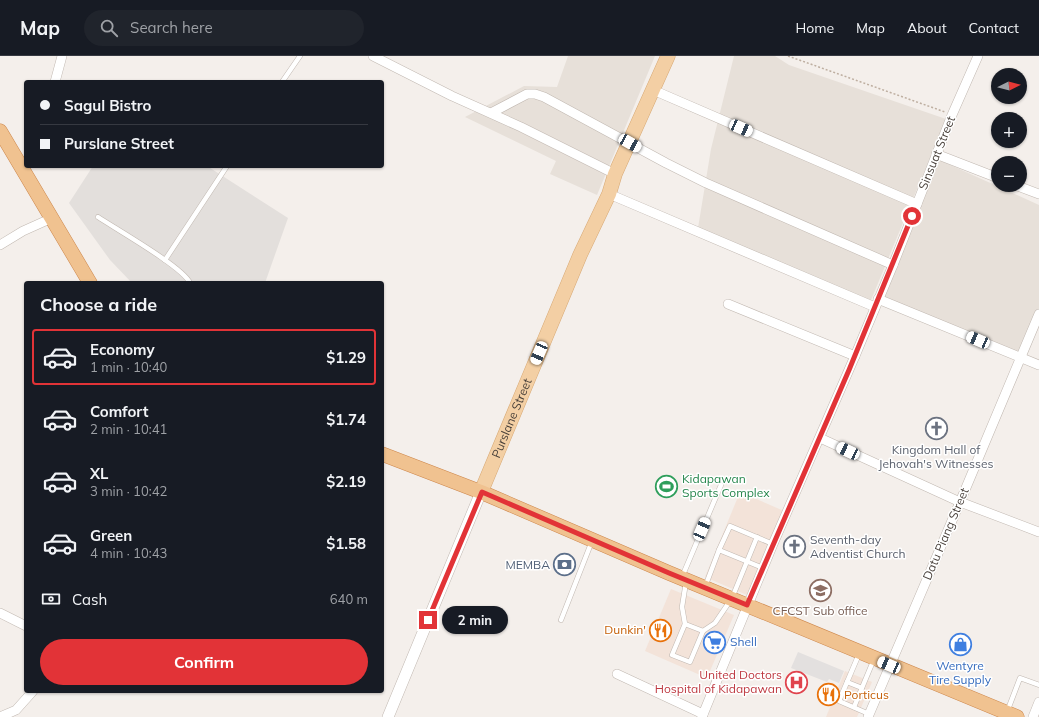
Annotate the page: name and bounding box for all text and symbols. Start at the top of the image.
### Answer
search box [84,10,364,46]
text: Map [20,16,60,40]
icon: search [98,17,120,39]
text: Search here [130,18,213,37]
text: Home [795,19,834,37]
text: Map [856,19,885,37]
text: About [907,19,947,37]
text: Contact [969,19,1019,37]
north arrow [991,68,1027,104]
map controls [991,68,1027,192]
text: Sagul Bistro [64,96,151,115]
button: + [991,112,1027,148]
street label: Sinsuat Street [915,114,958,192]
car [728,118,754,138]
car [617,132,643,154]
text: Purslane Street [64,134,174,153]
button: − [991,156,1027,192]
route start [903,207,921,225]
text: Choose a ride [40,293,157,316]
car [965,330,991,350]
icon: car [42,339,78,375]
text: Economy [90,340,155,359]
car [529,340,549,366]
text: $1.29 [326,348,366,367]
text: 1 min · 10:40 [90,359,167,375]
street label: Purslane Street [488,376,535,460]
icon: car [42,401,78,437]
text: Comfort [90,402,148,421]
text: $1.74 [326,410,366,429]
church icon: Kingdom Hall of Jehovah's Witnesses [923,416,949,442]
text: 2 min · 10:41 [90,421,167,437]
car [835,440,861,462]
place label: Kingdom Hall of Jehovah's Witnesses [879,442,993,471]
icon: car [42,463,78,499]
text: XL [90,464,108,483]
place label: Kidapawan Sports Complex [682,471,770,500]
text: $2.19 [326,472,366,491]
sports icon: Kidapawan Sports Complex [654,473,680,499]
text: 3 min · 10:42 [90,483,167,499]
street label: Datu Piang Street [919,485,972,582]
car [692,516,712,542]
icon: car [42,525,78,561]
text: Green [90,526,132,545]
place label: Seventh-day Adventist Church [810,532,906,561]
text: $1.58 [326,534,366,553]
church icon: Seventh-day Adventist Church [782,534,808,560]
text: 4 min · 10:43 [90,545,167,561]
bank icon: MEMBA [552,552,578,578]
place label: MEMBA [505,557,550,572]
school or university icon: CFCST Sub office [807,577,833,603]
icon: cash [40,588,62,610]
text: Cash [72,590,107,609]
text: 640 m [330,591,368,607]
place label: CFCST Sub office [772,603,868,618]
callout: 2 min [442,606,508,634]
route end [419,611,437,629]
text: 2 min [458,612,492,628]
restaurant icon: Dunkin' [648,617,674,643]
place label: Dunkin' [604,622,646,637]
supermarket icon: Shell [702,629,728,655]
shop icon: Wentyre Tire Supply [947,632,973,658]
place label: Shell [730,634,757,649]
button: Confirm [40,639,368,685]
car [876,655,902,675]
place label: Wentyre Tire Supply [929,658,992,687]
place label: United Doctors Hospital of Kidapawan [655,667,782,696]
hospital icon: United Doctors Hospital of Kidapawan [784,669,810,695]
restaurant icon: Porticus [815,682,841,708]
place label: Porticus [844,687,889,702]

